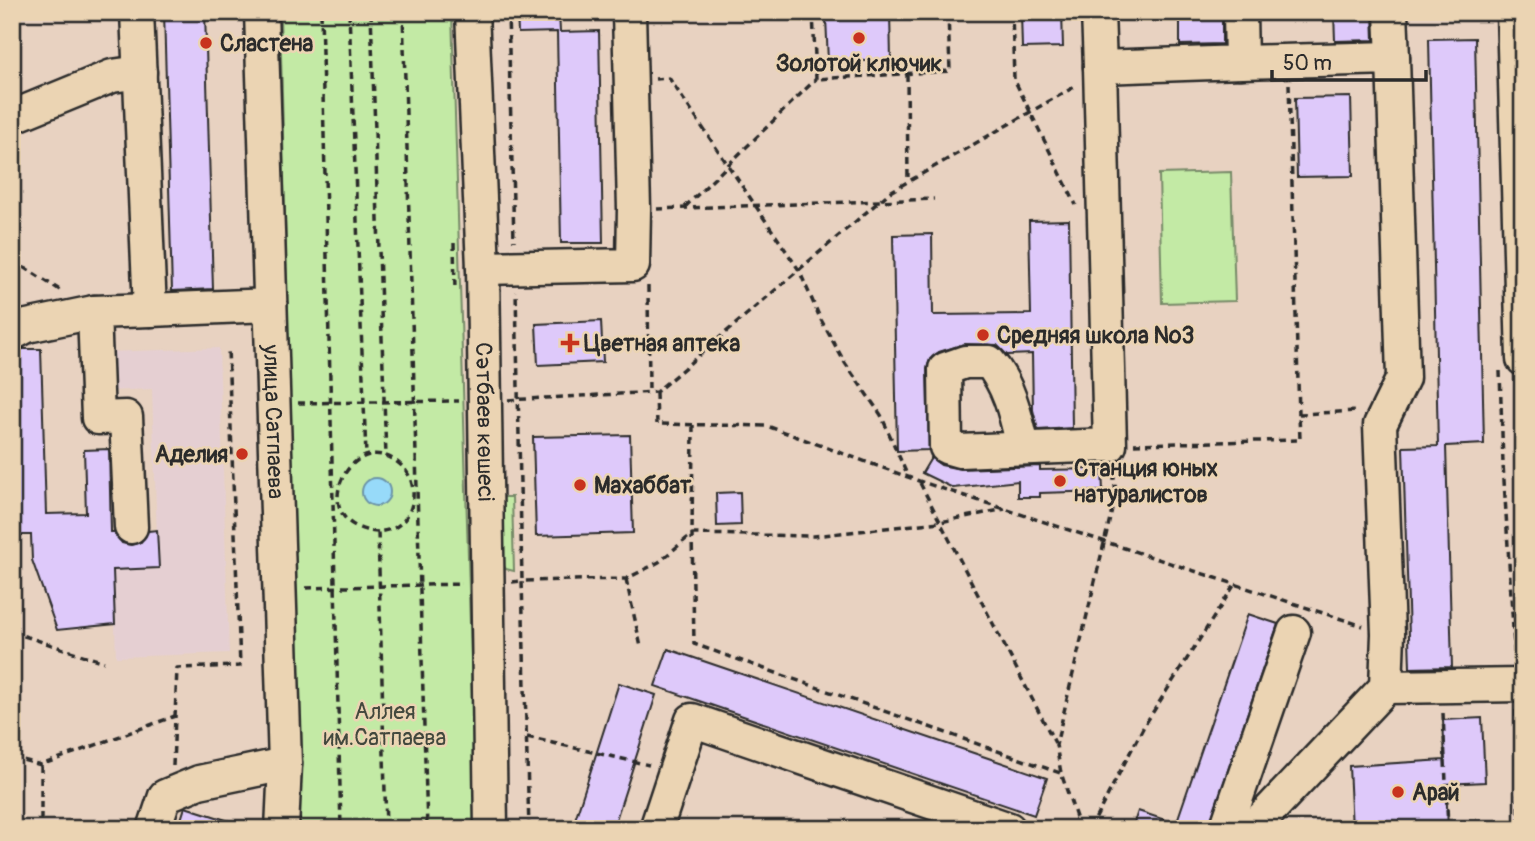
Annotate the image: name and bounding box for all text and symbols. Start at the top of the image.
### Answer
place label: Сластена [220,29,314,58]
marker: Золотой ключик [851,30,867,46]
marker: Сластена [198,35,214,51]
scale bar [1272,38,1426,82]
place label: Золотой ключик [776,49,942,78]
text: 50 m [1283,50,1332,77]
place label: Средняя школа №3 [997,321,1194,350]
marker: Средняя школа №3 [975,327,991,343]
place label: Цветная аптека [584,329,741,358]
marker: Цветная аптека [562,335,578,351]
street label: Сәтбаев көшесі [469,342,500,502]
street label: улица Сатпаева [257,343,291,500]
place label: Аделия [155,440,228,469]
marker: Аделия [234,446,250,462]
place label: Станция юных натуралистов [1074,454,1218,509]
place label: Махаббат [594,471,692,500]
marker: Станция юных натуралистов [1052,473,1068,489]
marker: Махаббат [572,477,588,493]
park label: Аллея им.Сатпаева [324,697,446,752]
place label: Арай [1412,778,1460,807]
marker: Арай [1390,784,1406,800]

